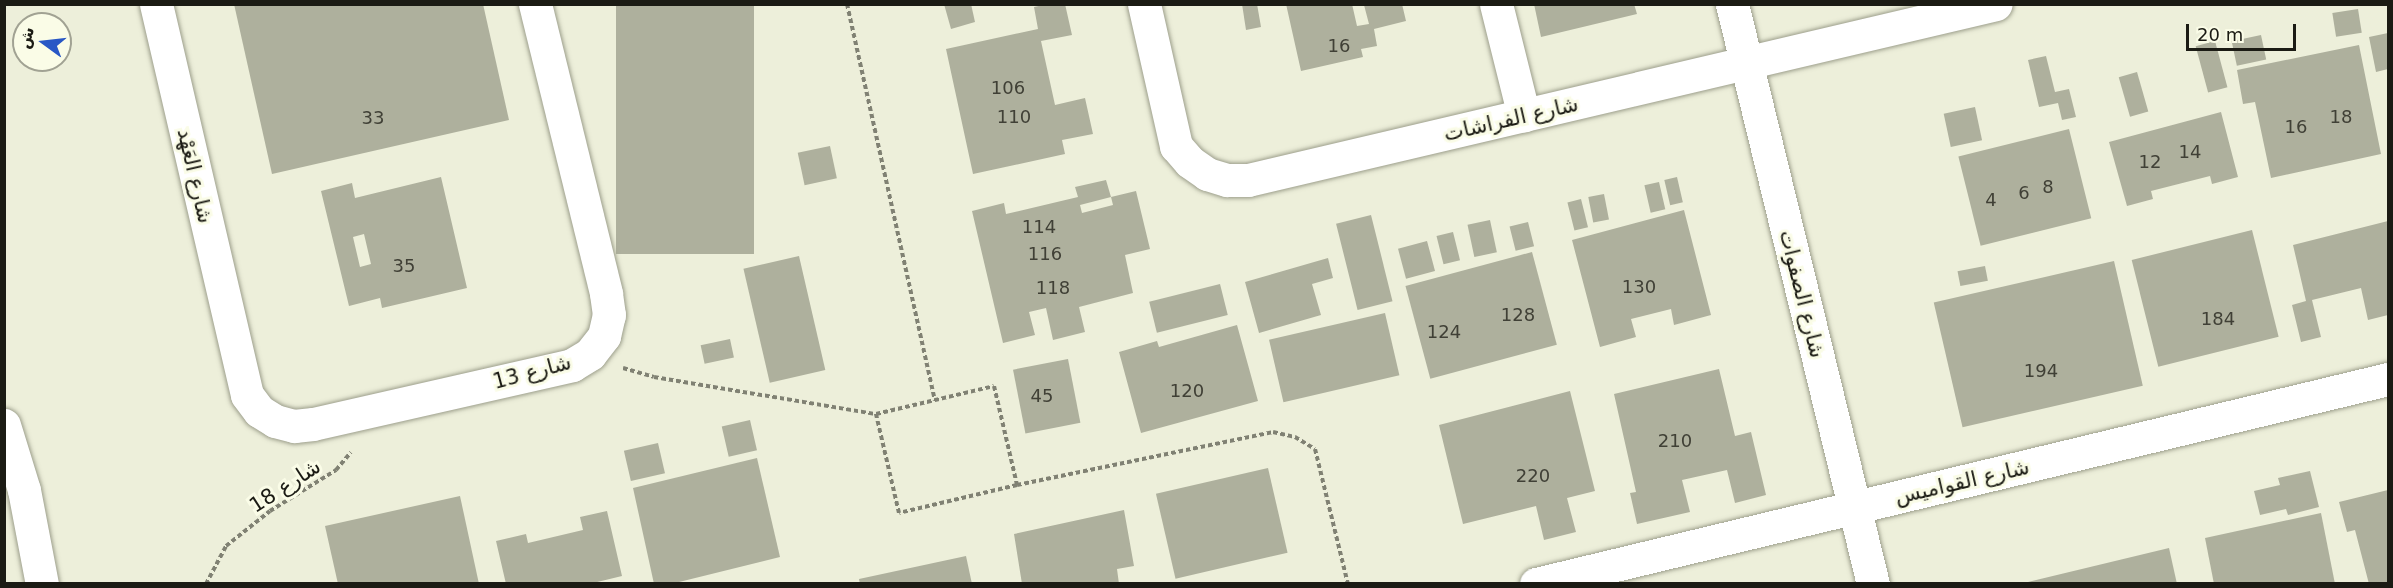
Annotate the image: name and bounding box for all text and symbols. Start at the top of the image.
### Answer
north arrow [12,12,72,72]
scale bar [2189,12,2298,50]
text: 20 m [2197,24,2243,45]
text: ش [14,25,38,51]
house number: 16 [1328,35,1350,57]
house number: 106 [991,77,1025,99]
street label: شارع الفراشات [1441,91,1581,147]
house number: 110 [997,106,1031,128]
house number: 18 [2330,106,2352,128]
house number: 33 [362,107,384,129]
house number: 16 [2285,116,2307,138]
street label: شارع العَهْد [172,126,218,226]
house number: 14 [2179,141,2201,163]
house number: 12 [2139,151,2161,173]
house number: 8 [2042,176,2054,198]
house number: 6 [2018,182,2030,204]
house number: 4 [1985,189,1997,211]
house number: 114 [1022,216,1056,238]
street label: شارع الصفوات [1774,227,1830,361]
house number: 116 [1028,243,1062,265]
house number: 35 [393,255,415,277]
house number: 130 [1622,276,1656,298]
house number: 118 [1036,277,1070,299]
house number: 128 [1501,304,1535,326]
house number: 184 [2201,308,2235,330]
house number: 124 [1427,321,1461,343]
street label: شارع 13 [490,349,574,395]
house number: 194 [2024,360,2058,382]
house number: 120 [1170,380,1204,402]
house number: 45 [1031,385,1053,407]
house number: 210 [1658,430,1692,452]
street label: شارع 18 [245,454,325,518]
street label: شارع القواميس [1892,454,2032,510]
house number: 220 [1516,465,1550,487]

